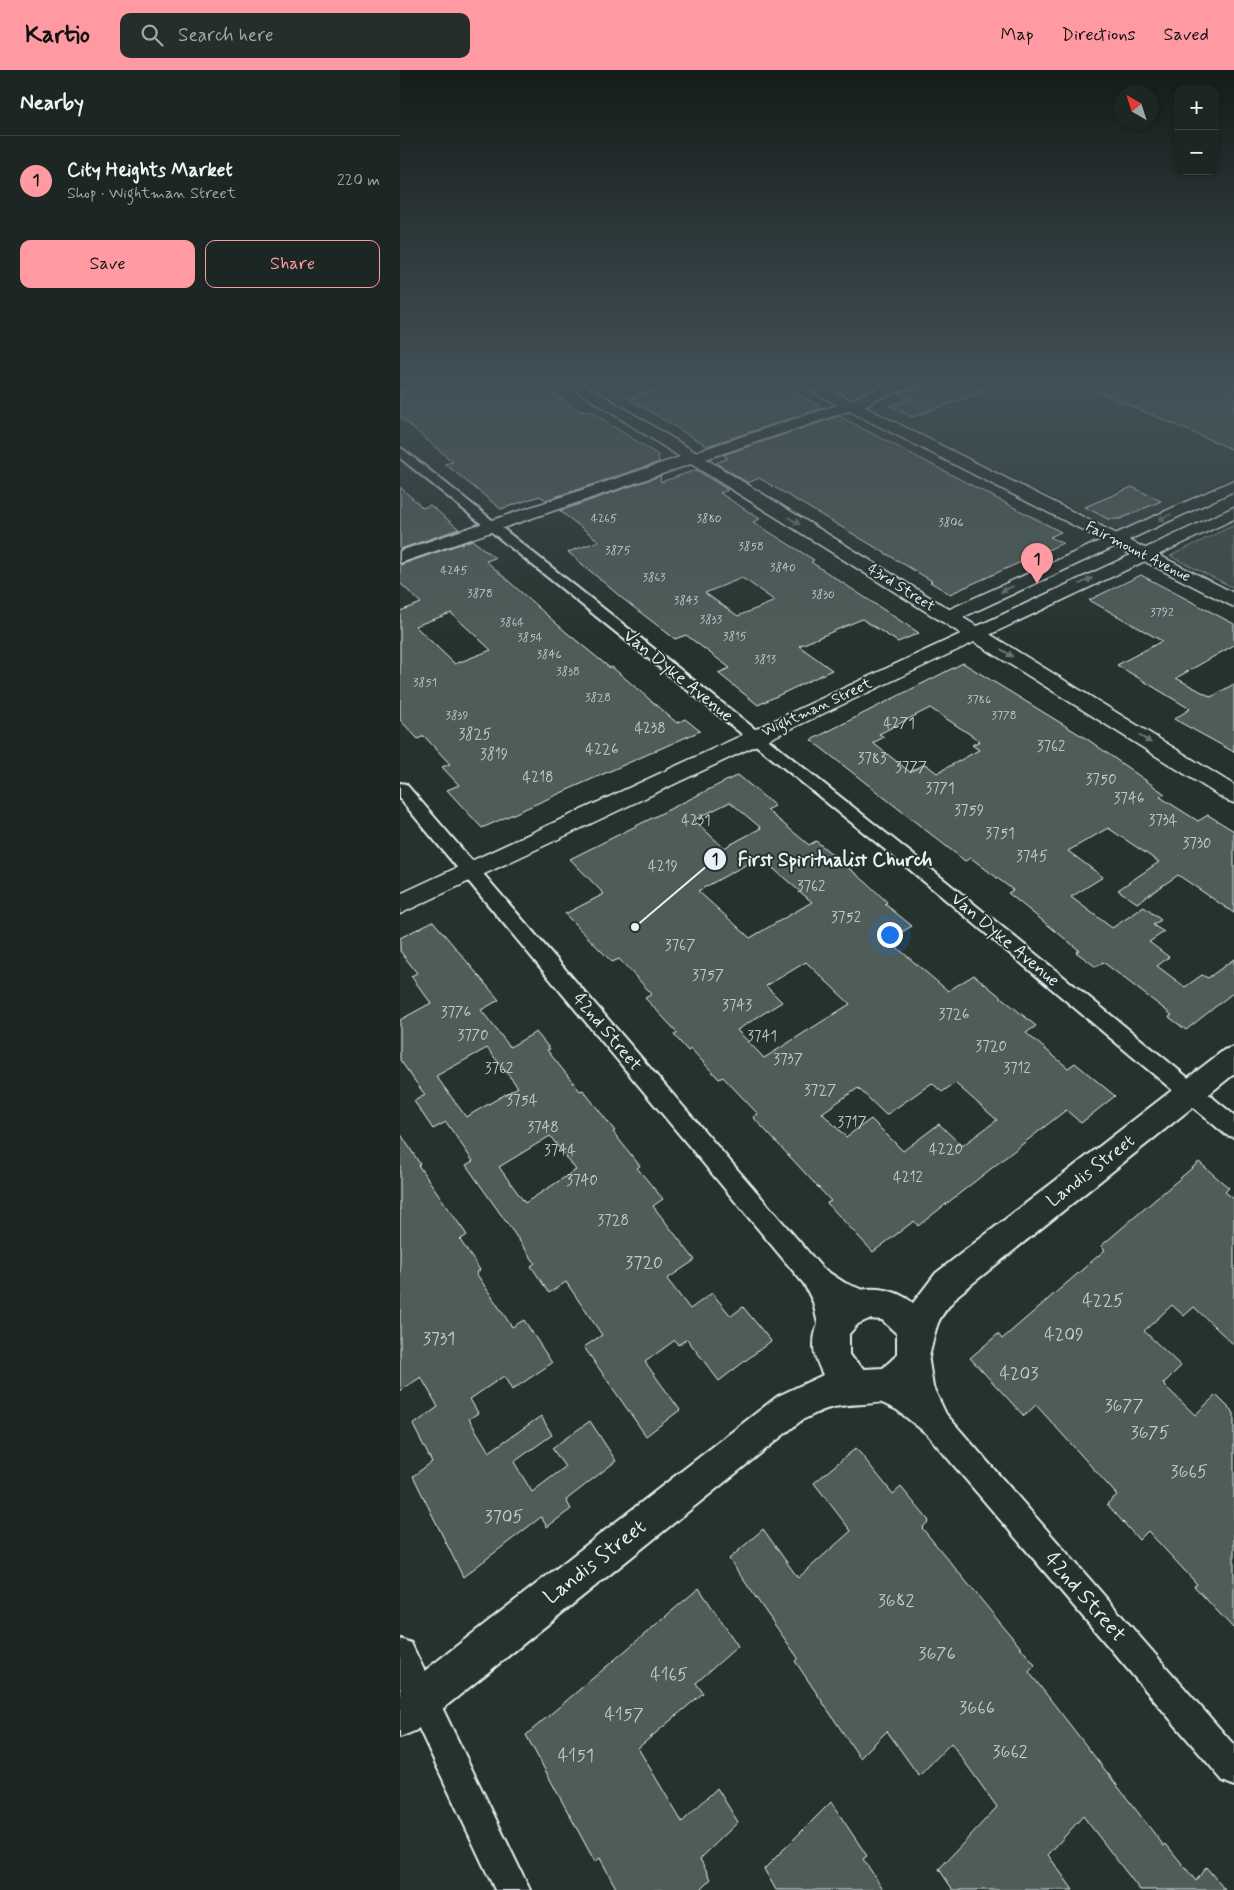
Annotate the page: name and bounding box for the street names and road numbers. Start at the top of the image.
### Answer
street label: Fairmount Avenue [1082,517,1194,587]
street label: 43rd Street [863,559,939,617]
street label: Van Dyke Avenue [618,624,738,728]
street label: Wightman Street [759,674,876,743]
street label: Van Dyke Avenue [946,887,1064,993]
street label: 42nd Street [567,988,647,1076]
street label: Landis Street [1042,1129,1140,1213]
street label: Landis Street [538,1513,652,1611]
street label: 42nd Street [1038,1546,1132,1648]

